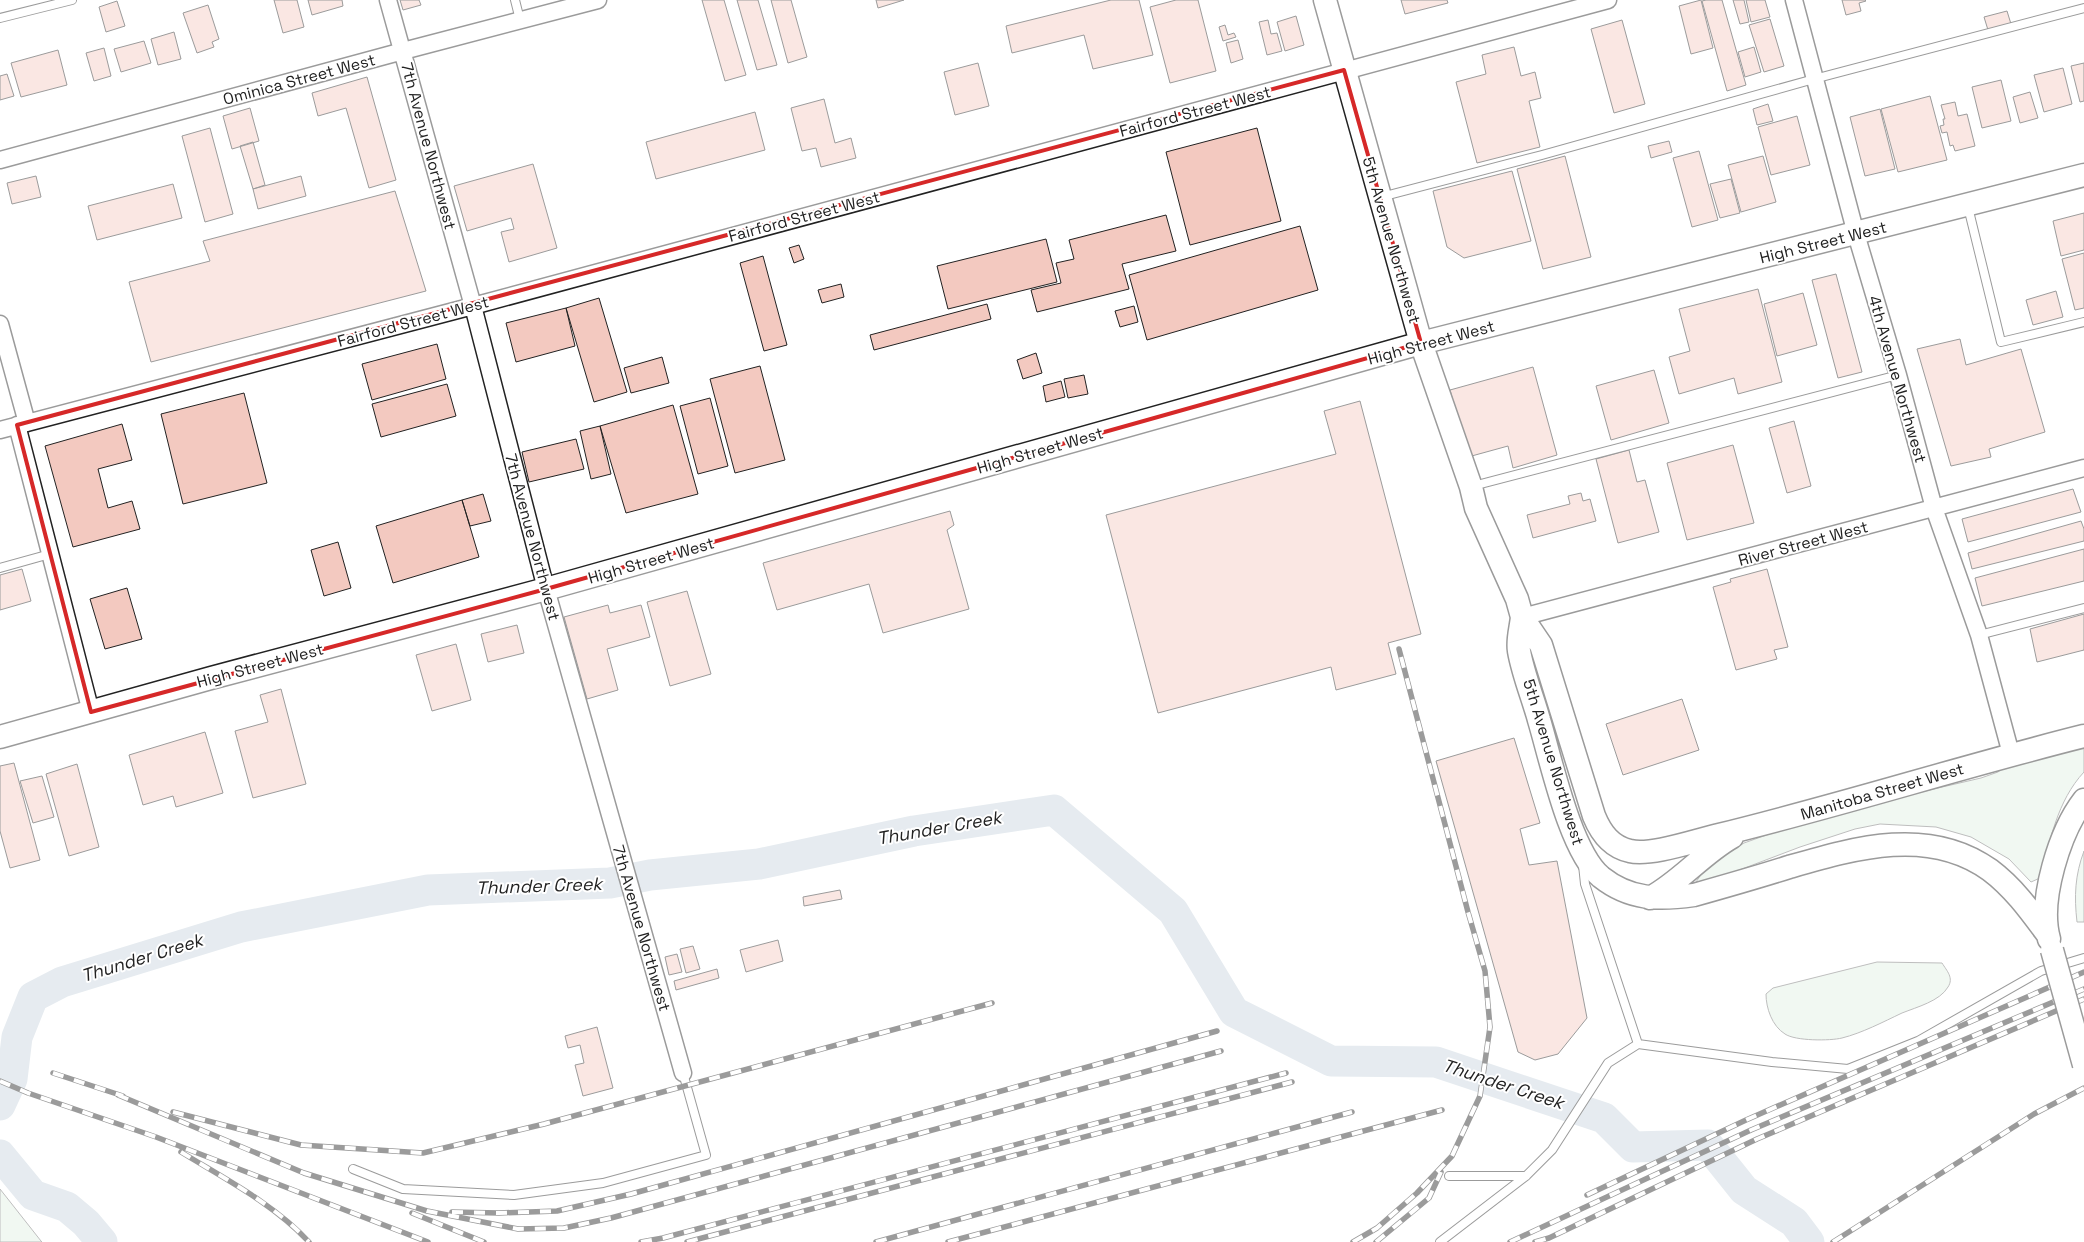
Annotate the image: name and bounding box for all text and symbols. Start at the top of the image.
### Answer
street label: Ominica Street West [221,49,378,110]
street label: 7th Avenue Northwest [396,60,461,232]
street label: Fairford Street West [1117,81,1273,142]
street label: 5th Avenue Northwest [1358,154,1425,326]
street label: Fairford Street West [726,186,882,247]
street label: High Street West [1757,217,1889,268]
street label: Fairford Street West [335,291,491,352]
street label: 4th Avenue Northwest [1864,293,1931,465]
street label: High Street West [1365,315,1497,369]
street label: High Street West [975,422,1106,479]
street label: 7th Avenue Northwest [500,451,565,623]
street label: River Street West [1736,516,1870,571]
street label: High Street West [586,532,717,589]
street label: High Street West [194,638,326,692]
street label: 5th Avenue Northwest [1518,677,1589,848]
street label: Manitoba Street West [1798,758,1966,825]
water label: Thunder Creek [875,805,1005,850]
street label: 7th Avenue Northwest [608,843,675,1014]
water label: Thunder Creek [476,872,605,899]
water label: Thunder Creek [78,927,208,987]
water label: Thunder Creek [1440,1053,1569,1115]

